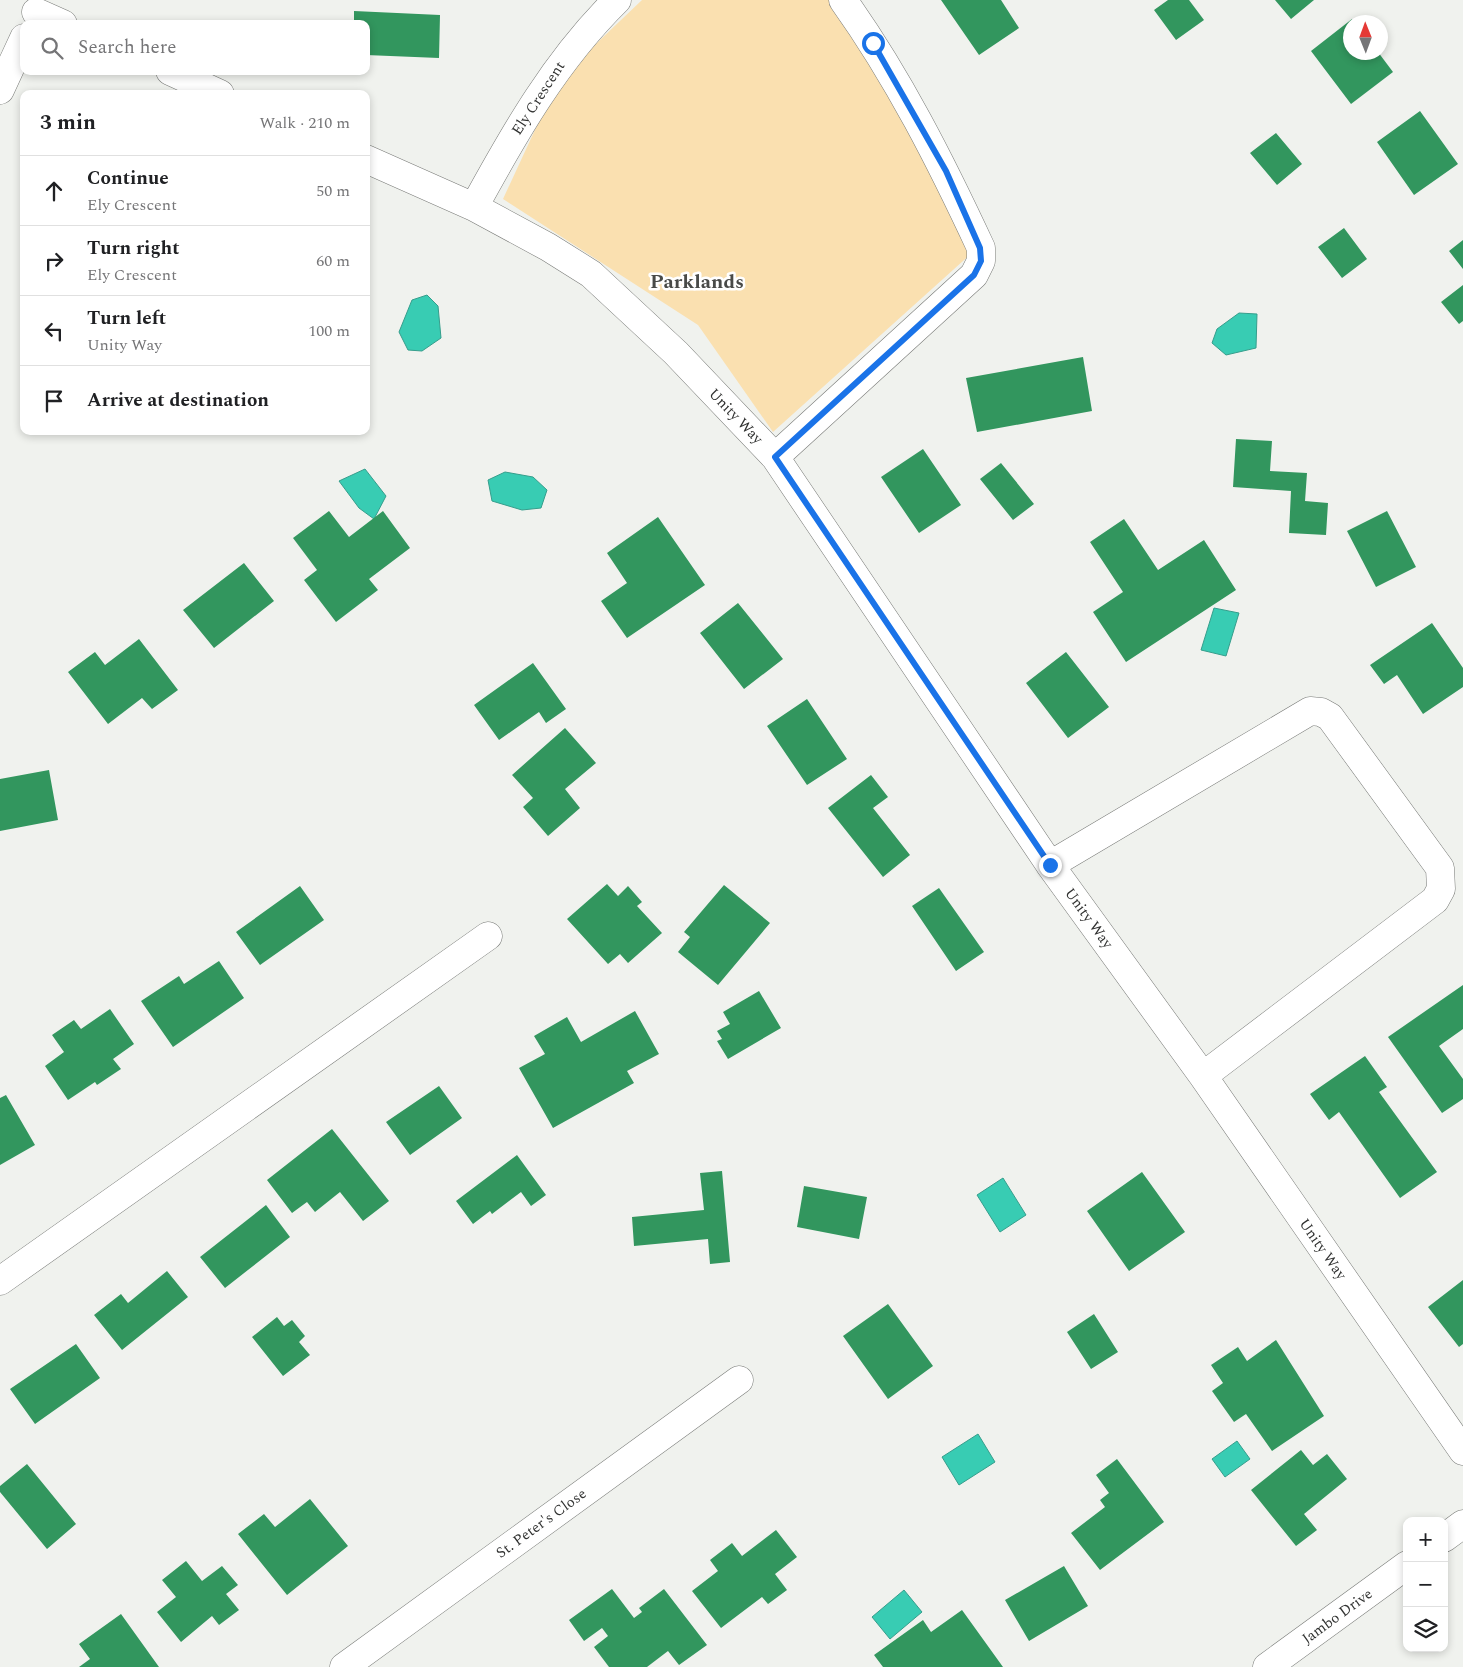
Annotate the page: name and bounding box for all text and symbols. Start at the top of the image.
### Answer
north arrow [1343,15,1388,60]
search box [20,20,370,75]
route start [862,32,885,55]
text: Search here [78,33,177,62]
icon: search [38,34,66,62]
street label: Ely Crescent [506,57,571,140]
text: 3 min [40,107,96,139]
text: Walk · 210 m [259,111,350,135]
text: Continue [87,164,169,193]
icon: ahead [40,177,68,205]
text: 50 m [316,179,350,203]
text: Ely Crescent [87,193,177,217]
text: Turn right [87,234,180,263]
icon: right [40,247,68,275]
text: 60 m [316,249,350,273]
text: Ely Crescent [87,263,177,287]
district label: Parklands [650,267,744,297]
text: Turn left [87,304,166,333]
icon: left [40,317,68,345]
text: 100 m [308,319,350,343]
text: Unity Way [87,333,162,357]
street label: Unity Way [703,383,769,450]
text: Arrive at destination [87,386,269,415]
icon: arrive [40,387,68,415]
route end [1039,854,1062,877]
street label: Unity Way [1059,883,1119,954]
street label: Unity Way [1293,1214,1353,1285]
street label: St. Peter's Close [491,1483,591,1564]
map controls [1403,1517,1448,1652]
button: + [1403,1517,1448,1562]
button: − [1403,1562,1448,1607]
street label: Jambo Drive [1297,1583,1377,1650]
button: layers [1403,1607,1448,1652]

